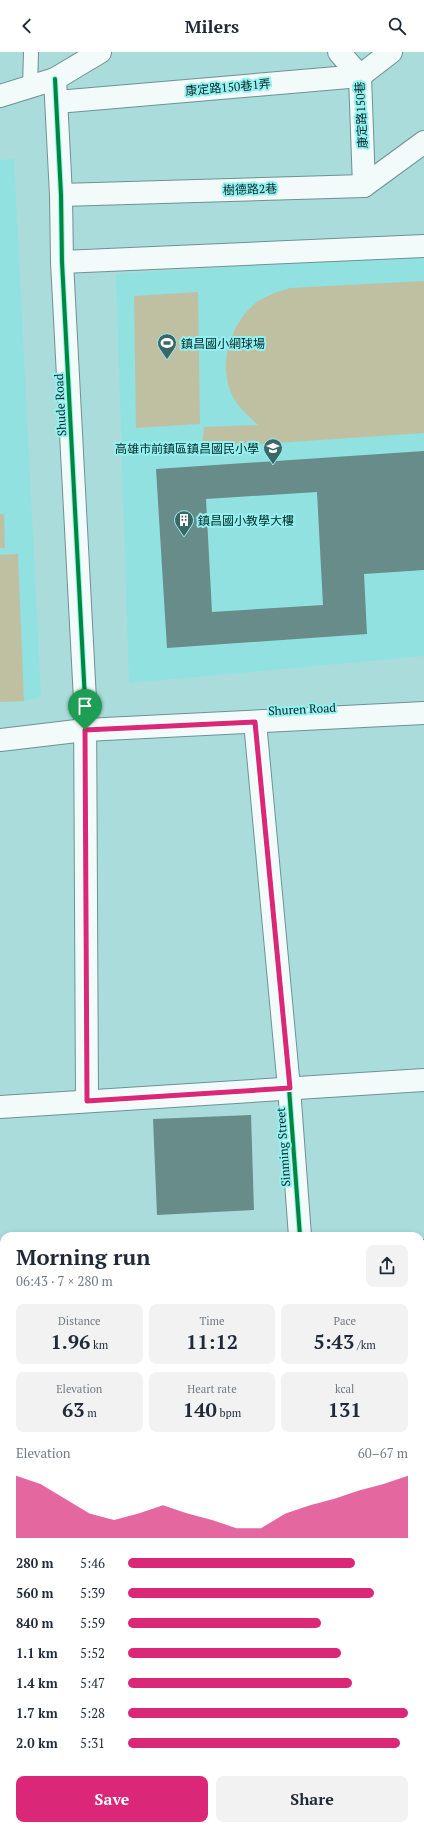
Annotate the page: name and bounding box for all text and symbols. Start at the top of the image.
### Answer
text: Milers [185,14,239,38]
icon: back [16,15,38,37]
icon: search [386,15,408,37]
street label: 康定路150巷1弄 [185,76,271,98]
street label: 康定路150巷 [352,81,370,149]
street label: 樹德路2巷 [223,181,277,197]
sports icon: 鎮昌國小網球場 [156,332,178,360]
place label: 鎮昌國小網球場 [181,336,265,351]
street label: Shude Road [51,373,69,437]
school or university icon: 高雄市前鎮區鎮昌國民小學 [262,437,284,465]
place label: 高雄市前鎮區鎮昌國民小學 [115,441,259,456]
building icon: 鎮昌國小教學大樓 [173,509,195,537]
place label: 鎮昌國小教學大樓 [198,513,294,528]
pin [68,689,102,730]
icon: arrive [74,695,96,717]
street label: Shuren Road [268,700,337,718]
street label: Sinming Street [273,1106,293,1187]
text: Morning run [16,1242,150,1271]
button: share [366,1245,408,1287]
text: 06:43 · 7 × 280 m [16,1272,113,1290]
text: Distance [58,1314,101,1328]
text: Time [199,1314,225,1328]
text: Pace [333,1314,356,1328]
text: 1.96 [50,1328,90,1355]
text: 11:12 [186,1328,238,1355]
text: 5:43 [313,1328,354,1355]
text: km [90,1338,108,1352]
text: /km [354,1338,376,1352]
text: Elevation [56,1382,102,1396]
text: Heart rate [187,1382,237,1396]
text: kcal [335,1382,354,1396]
text: 63 [62,1396,85,1423]
text: 140 [183,1396,217,1423]
text: 131 [328,1396,362,1423]
text: m [85,1406,97,1420]
text: bpm [217,1406,241,1420]
text: Elevation [16,1444,71,1462]
text: 60–67 m [358,1444,408,1462]
text: 280 m [16,1554,54,1572]
text: 5:46 [80,1554,105,1572]
text: 560 m [16,1584,54,1602]
text: 5:39 [80,1584,105,1602]
text: 840 m [16,1614,54,1632]
text: 5:59 [80,1614,105,1632]
text: 1.1 km [16,1644,58,1662]
text: 5:52 [80,1644,105,1662]
text: 1.4 km [16,1674,58,1692]
text: 5:47 [80,1674,105,1692]
text: 1.7 km [16,1704,58,1722]
text: 5:28 [80,1704,105,1722]
text: 2.0 km [16,1734,58,1752]
text: 5:31 [80,1734,105,1752]
button: Save [16,1776,208,1822]
button: Share [216,1776,408,1822]

